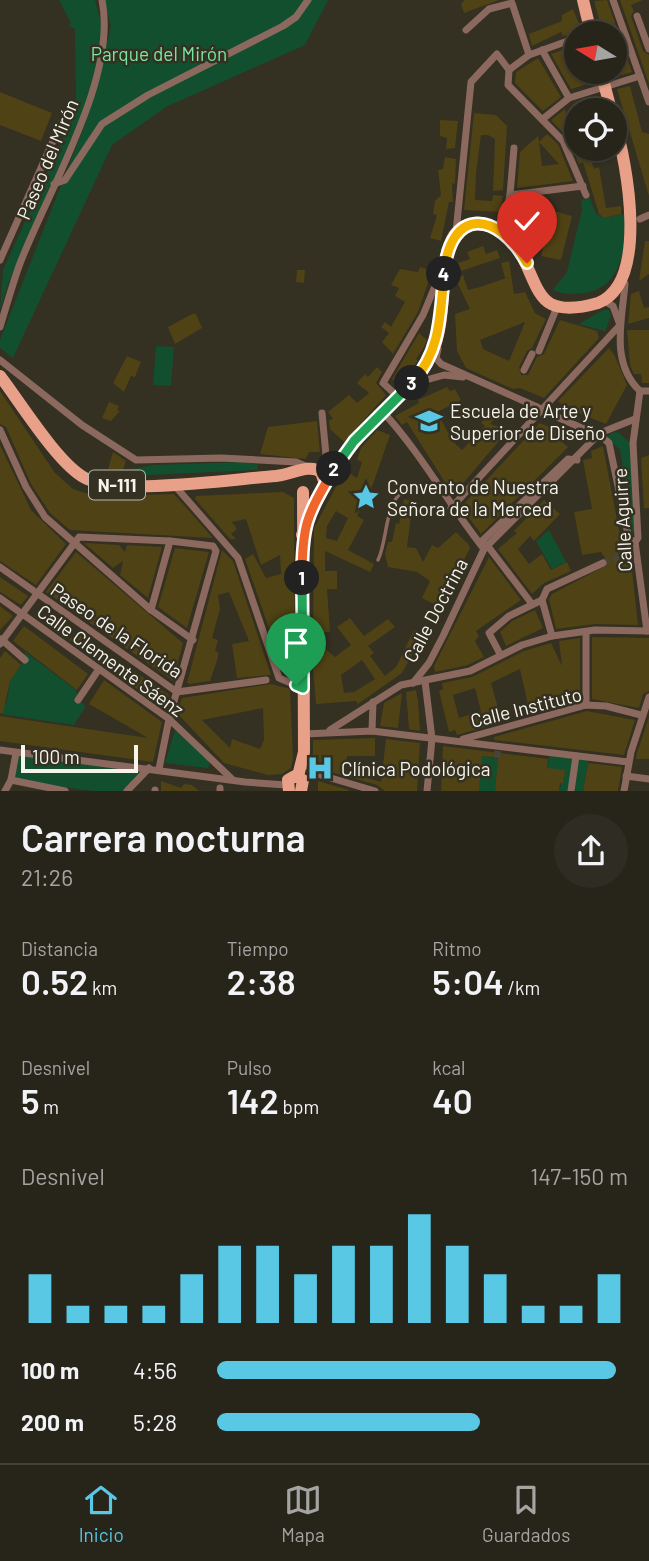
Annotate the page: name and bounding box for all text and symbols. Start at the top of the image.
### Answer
north arrow [564,21,626,84]
map controls [564,21,627,161]
park label: Parque del Mirón [91,42,227,65]
street label: Paseo del Mirón [11,95,83,223]
button: locate [564,98,627,161]
pin [497,191,557,263]
icon: check [508,202,546,240]
pin: 4 [426,256,462,292]
text: 4 [438,262,449,285]
pin: 3 [394,366,430,400]
text: 3 [406,371,417,394]
place label: Escuela de Arte y Superior de Diseño [450,399,605,444]
school or university icon: Escuela de Arte y Superior de Diseño [414,406,444,436]
pin: 2 [316,452,352,486]
text: 2 [328,457,339,480]
street label: Calle Aguirre [608,467,636,573]
road number: N-111 [89,471,145,500]
place label: Convento de Nuestra Señora de la Merced [387,475,559,520]
place icon: Convento de Nuestra Señora de la Merced [351,482,381,512]
street label: Calle Doctrina [398,554,472,666]
pin: 1 [284,560,320,596]
text: 1 [298,566,305,589]
street label: Paseo de la Florida [47,577,187,683]
street label: Calle Clemente Sáenz [33,599,189,721]
pin [266,613,326,685]
icon: arrive [277,624,315,662]
street label: Calle Instituto [468,682,584,732]
scale bar [21,742,138,774]
text: 100 m [32,745,80,768]
hospital icon: Clínica Podológica [305,753,335,783]
place label: Clínica Podológica [341,757,491,780]
text: Carrera nocturna [21,814,305,860]
button: share [554,814,628,888]
text: 21:26 [21,863,73,891]
text: Distancia [21,937,98,960]
text: Tiempo [227,937,289,960]
text: Ritmo [432,937,482,960]
text: 0.52 [21,960,88,1002]
text: 2:38 [227,960,296,1002]
text: 5:04 [432,960,504,1002]
text: km [88,976,117,999]
text: /km [504,976,540,999]
text: Desnivel [21,1056,90,1079]
text: Pulso [227,1056,272,1079]
text: kcal [432,1056,465,1079]
text: 5 [21,1079,40,1121]
text: 142 [227,1079,279,1121]
text: 40 [432,1079,473,1121]
text: m [40,1095,59,1118]
text: bpm [279,1095,319,1118]
text: Desnivel [21,1162,105,1190]
text: 147–150 m [530,1162,628,1190]
text: 100 m [21,1356,79,1384]
text: 4:56 [133,1356,177,1384]
text: 200 m [21,1408,84,1436]
text: 5:28 [133,1408,177,1436]
tab: Inicio [79,1481,124,1546]
tab: Mapa [281,1481,325,1546]
tab: Guardados [482,1481,570,1546]

